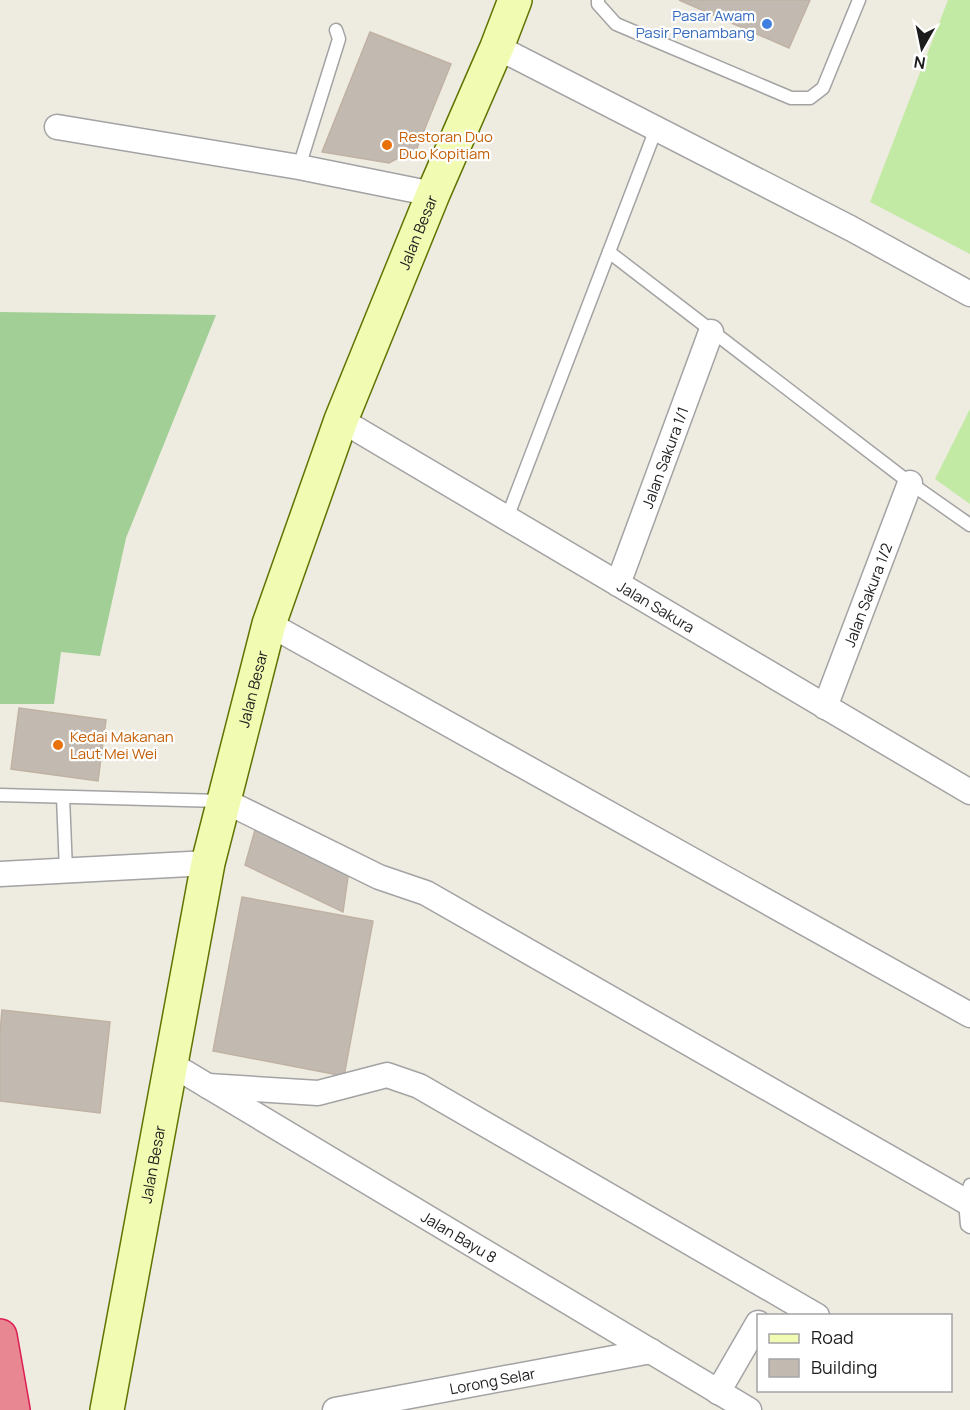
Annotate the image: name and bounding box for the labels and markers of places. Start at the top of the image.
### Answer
place label: Pasar Awam Pasir Penambang [636,5,755,43]
marker: Pasar Awam Pasir Penambang [760,17,774,31]
place label: Restoran Duo Duo Kopitiam [399,126,493,164]
marker: Restoran Duo Duo Kopitiam [380,138,394,152]
place label: Kedai Makanan Laut Mei Wei [70,726,174,764]
marker: Kedai Makanan Laut Mei Wei [51,738,65,752]

